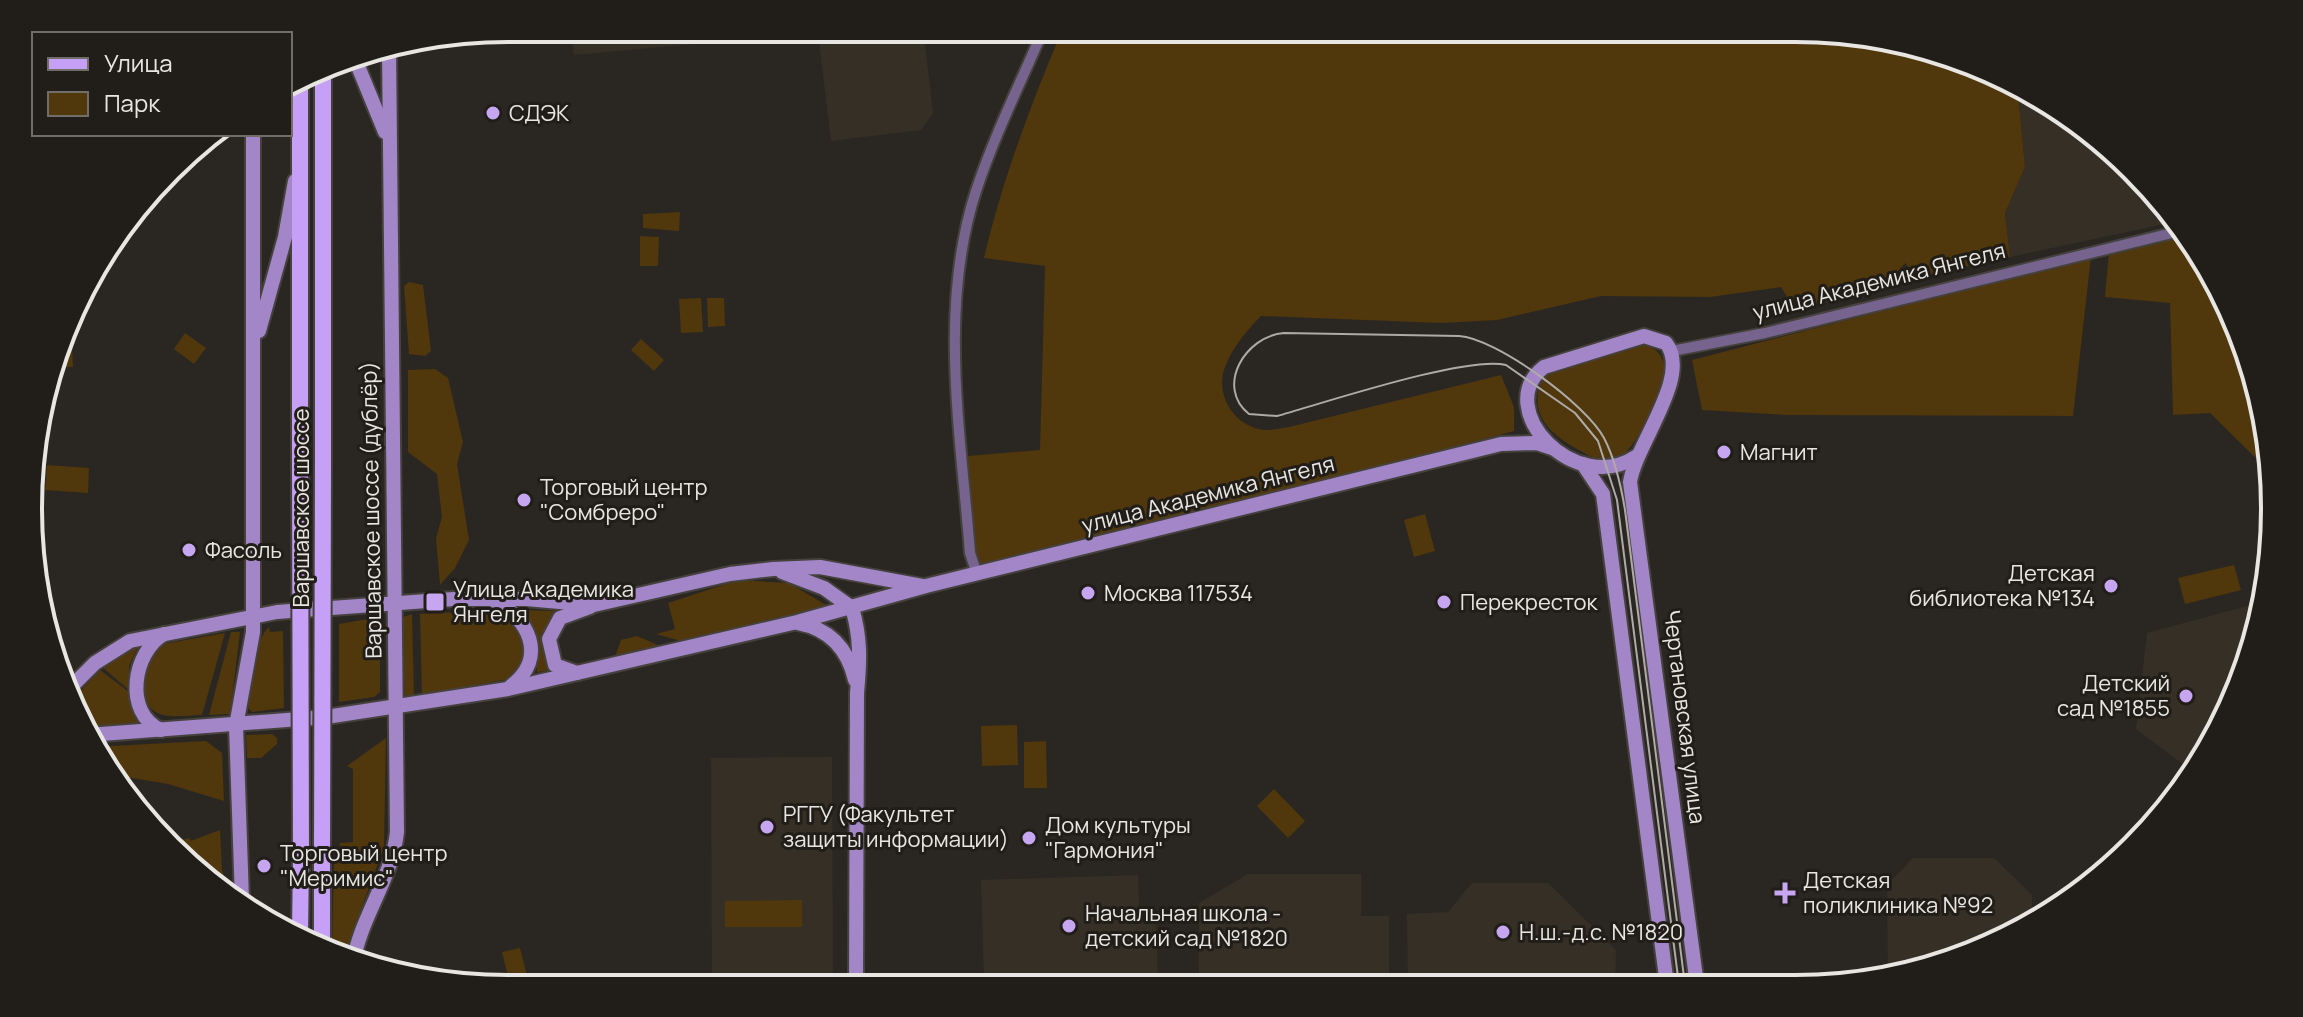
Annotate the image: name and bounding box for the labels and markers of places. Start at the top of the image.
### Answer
place label: СДЭК [509,98,570,128]
marker: СДЭК [484,104,502,122]
place label: Магнит [1740,437,1818,467]
marker: Магнит [1715,443,1733,461]
place label: Торговый центр "Сомбреро" [540,472,707,527]
marker: Торговый центр "Сомбреро" [515,491,533,509]
place label: Фасоль [205,535,282,565]
marker: Фасоль [180,541,198,559]
place label: Детская библиотека №134 [1909,558,2095,613]
place label: Улица Академика Янгеля [453,574,634,629]
marker: Детская библиотека №134 [2102,577,2120,595]
place label: Москва 117534 [1104,578,1253,608]
marker: Москва 117534 [1079,584,1097,602]
place label: Перекресток [1460,587,1599,617]
marker: Улица Академика Янгеля [424,591,446,613]
marker: Перекресток [1435,593,1453,611]
place label: Детский сад №1855 [2057,668,2170,723]
marker: Детский сад №1855 [2177,687,2195,705]
place label: РГГУ (Факультет защиты информации) [783,799,1009,854]
place label: Дом культуры "Гармония" [1045,810,1191,865]
marker: РГГУ (Факультет защиты информации) [758,818,776,836]
marker: Дом культуры "Гармония" [1020,829,1038,847]
place label: Торговый центр "Меримис" [280,838,447,893]
marker: Торговый центр "Меримис" [255,857,273,875]
place label: Детская поликлиника №92 [1803,865,1993,920]
marker: Детская поликлиника №92 [1774,882,1796,904]
place label: Начальная школа - детский сад №1820 [1085,898,1288,953]
marker: Начальная школа - детский сад №1820 [1060,917,1078,935]
place label: Н.ш.-д.с. №1820 [1519,917,1683,947]
marker: Н.ш.-д.с. №1820 [1494,923,1512,941]

